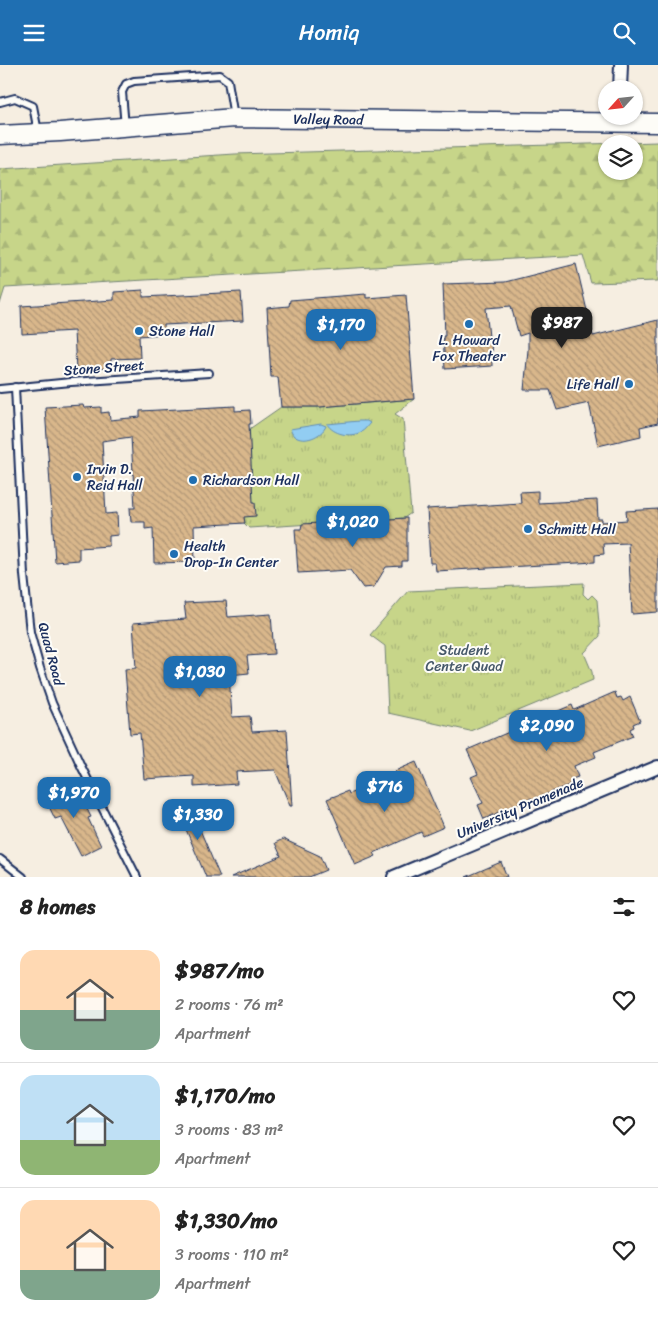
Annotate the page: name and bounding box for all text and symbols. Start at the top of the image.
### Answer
text: Homiq [299,13,359,52]
icon: menu [20,19,48,47]
icon: search [610,19,638,47]
north arrow [598,80,642,125]
map controls [598,80,643,180]
street label: Valley Road [293,106,365,132]
button: layers [598,135,643,180]
pin: $987 [532,307,592,349]
text: $987 [542,308,582,337]
pin: $1,170 [300,309,382,351]
text: $1,170 [317,310,365,339]
marker: L. Howard Fox Theater [463,318,475,330]
place label: Stone Hall [149,319,215,344]
marker: Stone Hall [133,325,145,337]
place label: L. Howard Fox Theater [432,328,507,369]
street label: Stone Street [63,353,145,383]
place label: Life Hall [567,372,620,397]
marker: Life Hall [623,378,635,390]
place label: Irvin D. Reid Hall [86,457,144,498]
place label: Richardson Hall [203,468,300,493]
marker: Irvin D. Reid Hall [71,471,83,483]
marker: Richardson Hall [187,474,199,486]
pin: $1,020 [312,505,394,548]
text: $1,020 [327,507,379,536]
place label: Schmitt Hall [538,517,617,542]
marker: Schmitt Hall [522,523,534,535]
place label: Health Drop-In Center [184,534,280,575]
marker: Health Drop-In Center [168,548,180,560]
street label: Quad Road [31,620,72,690]
park label: Student Center Quad [425,638,504,679]
pin: $1,030 [159,655,241,698]
text: $1,030 [175,657,225,686]
pin: $2,090 [506,709,588,752]
text: $2,090 [520,711,574,740]
street label: University Promenade [453,770,587,846]
pin: $716 [355,771,415,813]
text: $716 [367,772,403,801]
pin: $1,970 [33,777,115,819]
text: $1,970 [48,778,100,807]
pin: $1,330 [157,799,239,841]
text: $1,330 [173,800,223,829]
text: 8 homes [20,888,95,926]
icon: filters [610,893,638,921]
text: $987/mo [175,952,264,990]
icon: home [60,970,120,1030]
icon: heart [610,986,638,1014]
text: 2 rooms · 76 m² [175,990,284,1019]
text: Apartment [175,1019,251,1048]
text: $1,170/mo [175,1077,275,1115]
icon: home [60,1095,120,1155]
icon: heart [610,1111,638,1139]
text: 3 rooms · 83 m² [175,1115,283,1144]
text: Apartment [175,1144,251,1173]
text: $1,330/mo [175,1202,277,1240]
icon: home [60,1220,120,1280]
icon: heart [610,1236,638,1264]
text: 3 rooms · 110 m² [175,1240,289,1269]
text: Apartment [175,1269,251,1298]

